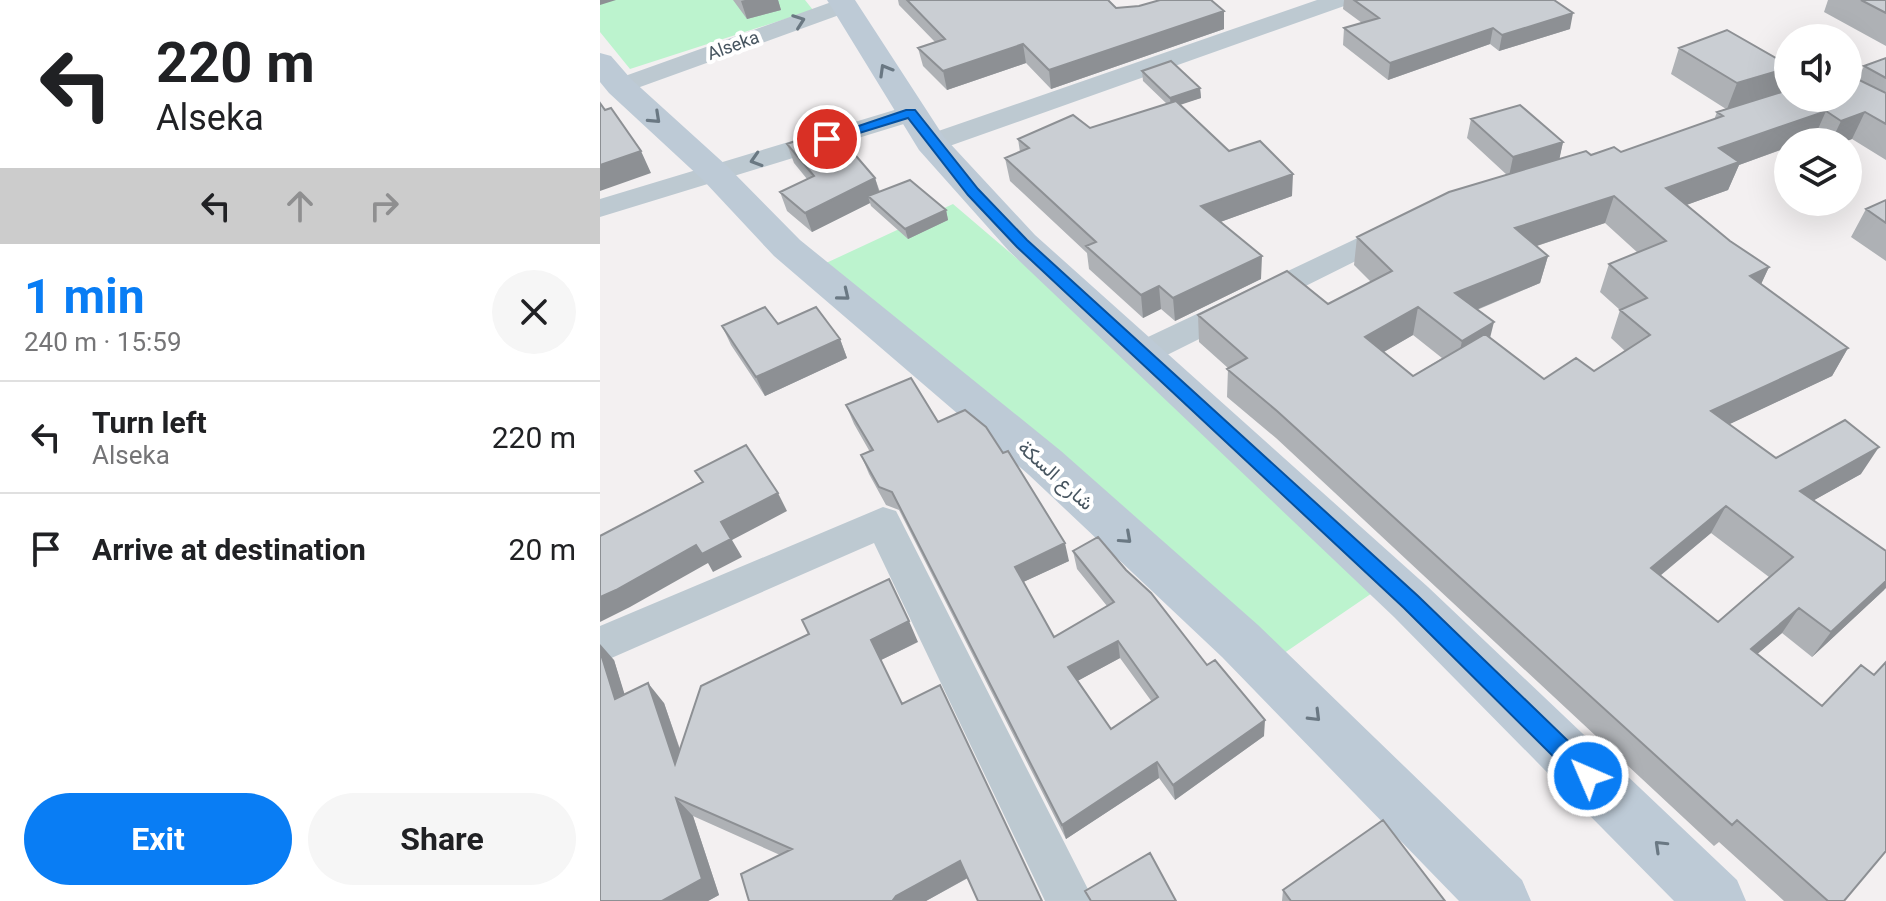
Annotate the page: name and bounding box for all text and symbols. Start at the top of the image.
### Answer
one-way arrow [791,15,805,31]
map controls [1774,24,1862,216]
button: sound [1774,24,1862,112]
street label: Alseka [704,26,762,64]
text: 220 m [156,30,315,96]
icon: left [24,32,128,136]
one-way arrow [879,64,895,79]
text: Alseka [156,97,264,139]
pin [793,105,861,173]
one-way arrow [645,108,660,122]
icon: arrive [805,117,849,161]
button: layers [1774,128,1862,216]
one-way arrow [749,151,763,167]
icon: left [194,184,238,228]
icon: ahead [278,184,322,228]
icon: right [362,184,406,228]
text: 1 min [24,268,145,325]
button: close [492,270,576,354]
one-way arrow [835,285,850,300]
text: 240 m · 15:59 [24,327,182,357]
text: Turn left [92,405,207,440]
icon: left [24,415,68,459]
text: 220 m [492,420,576,455]
street label: شارع السكة [1012,435,1099,517]
text: Alseka [92,440,170,470]
icon: arrive [24,527,68,571]
one-way arrow [1117,528,1132,542]
text: Arrive at destination [92,532,366,567]
text: 20 m [509,532,576,567]
one-way arrow [1306,707,1320,721]
position arrow [1546,734,1630,818]
button: Exit [24,793,292,885]
button: Share [308,793,576,885]
one-way arrow [1655,841,1669,856]

